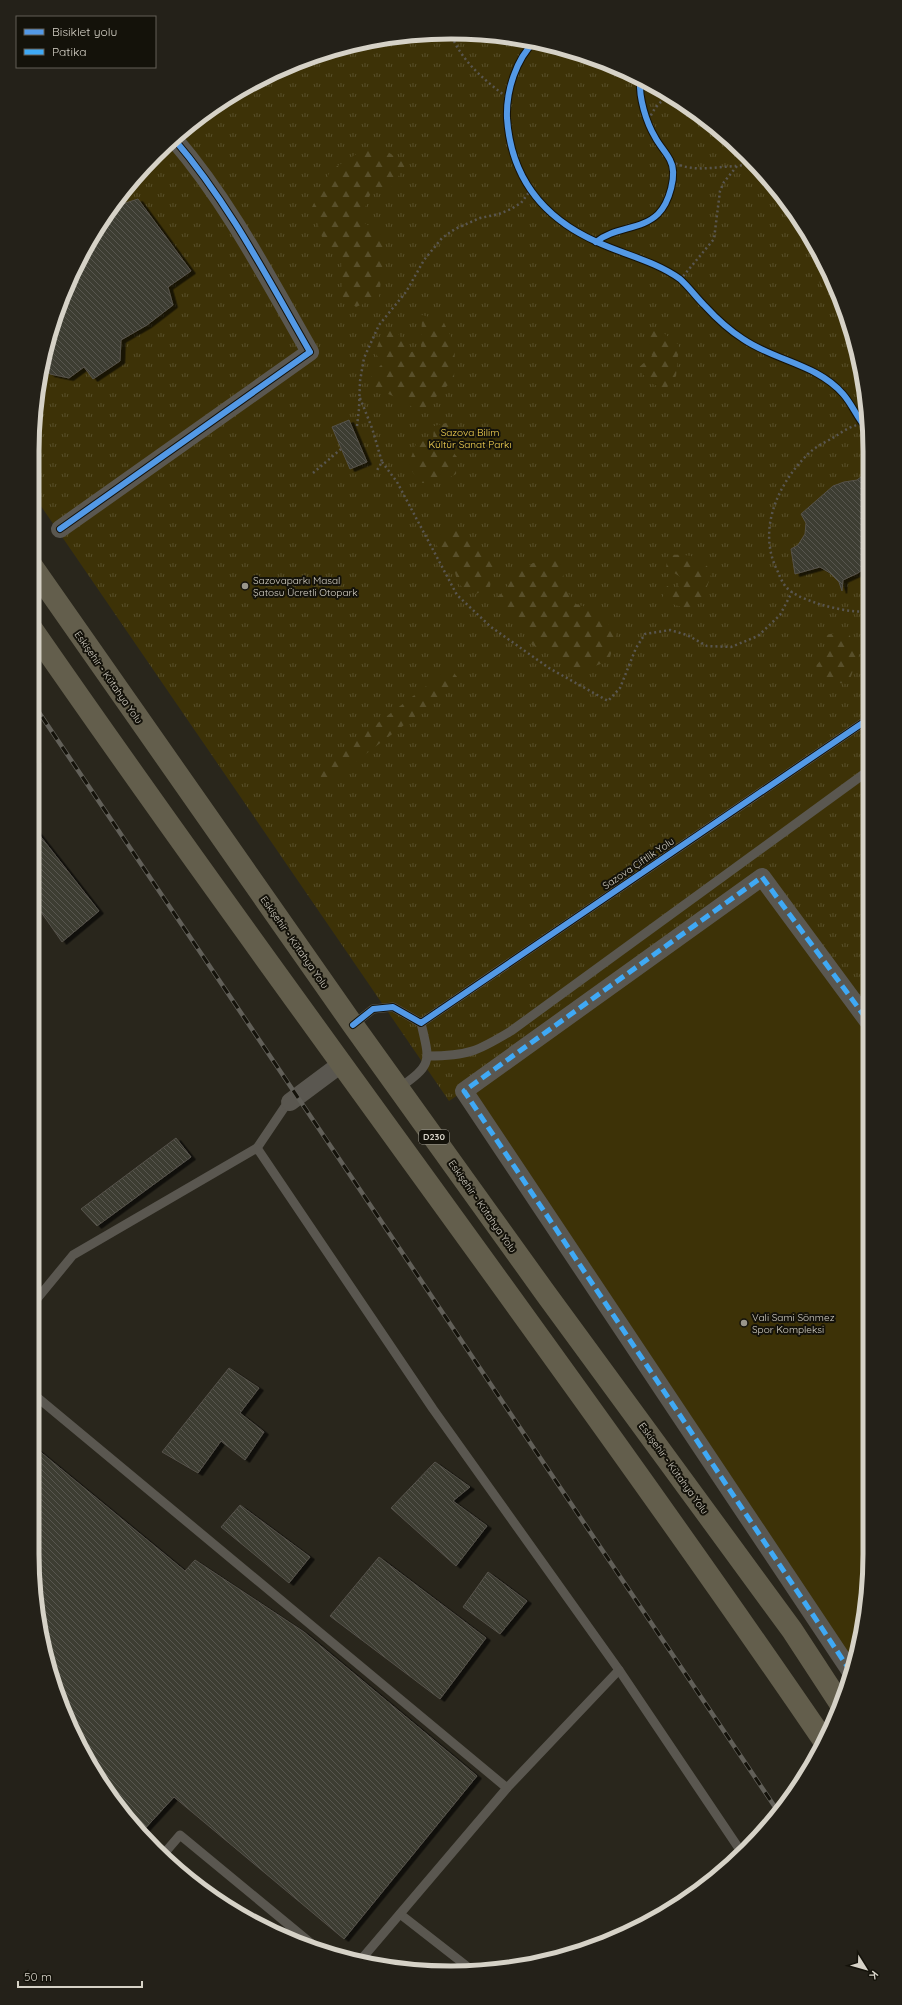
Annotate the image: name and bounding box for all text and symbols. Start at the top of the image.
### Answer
legend [16,16,156,68]
text: Bisiklet yolu [52,24,117,39]
text: Patika [52,44,87,59]
park label: Sazova Bilim Kültür Sanat Parkı [428,426,512,451]
place label: Sazovaparkı Masal Şatosu Ücretli Otopark [253,574,358,599]
marker: Sazovaparkı Masal Şatosu Ücretli Otopark [240,581,250,591]
street label: Eskişehir - Kütahya Yolu [72,628,146,726]
street label: Sazova Çiftlik Yolu [600,835,677,892]
street label: Eskişehir - Kütahya Yolu [258,893,332,991]
road number: D230 [419,1130,449,1144]
street label: Eskişehir - Kütahya Yolu [446,1157,520,1255]
place label: Vali Sami Sönmez Spor Kompleksi [752,1311,835,1336]
marker: Vali Sami Sönmez Spor Kompleksi [739,1318,749,1328]
street label: Eskişehir - Kütahya Yolu [636,1420,711,1517]
north arrow [846,1949,886,1989]
scale bar [18,1963,142,1989]
text: K [866,1968,882,1982]
text: 50 m [24,1969,52,1984]

